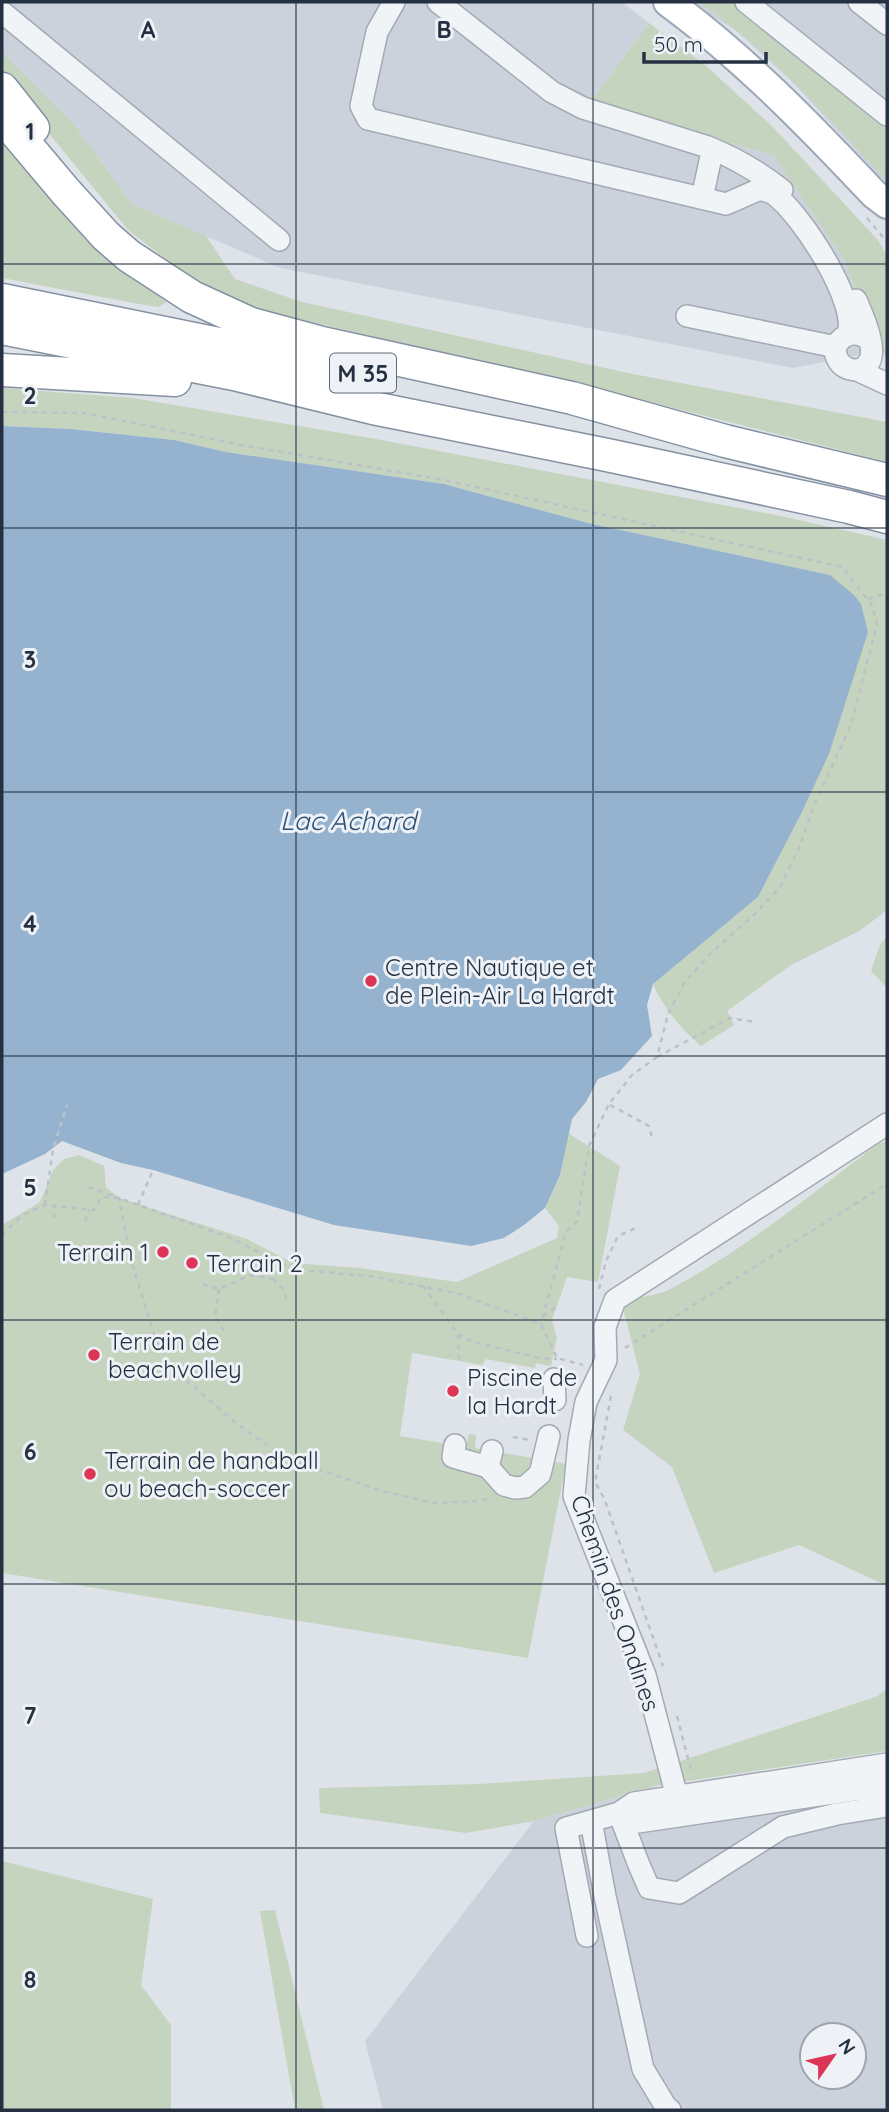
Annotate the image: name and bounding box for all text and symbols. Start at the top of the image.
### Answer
text: A [141,15,156,44]
text: B [436,15,452,44]
scale bar [644,21,766,65]
text: 50 m [654,31,703,57]
text: 1 [26,117,34,146]
road number: M 35 [330,354,396,392]
text: 2 [23,381,37,410]
text: 3 [24,645,36,674]
water label: Lac Achard [280,804,419,837]
text: 4 [23,909,37,938]
place label: Centre Nautique et de Plein-Air La Hardt [385,952,615,1010]
marker: Centre Nautique et de Plein-Air La Hardt [363,973,379,989]
text: 5 [23,1173,37,1202]
place label: Terrain 1 [57,1237,149,1267]
marker: Terrain 1 [155,1244,171,1260]
place label: Terrain 2 [206,1248,303,1278]
marker: Terrain 2 [184,1255,200,1271]
place label: Terrain de beachvolley [108,1326,242,1384]
marker: Terrain de beachvolley [86,1347,102,1363]
place label: Piscine de la Hardt [467,1362,577,1420]
marker: Piscine de la Hardt [445,1383,461,1399]
text: 6 [24,1437,36,1466]
place label: Terrain de handball ou beach-soccer [104,1445,319,1503]
marker: Terrain de handball ou beach-soccer [82,1466,98,1482]
street label: Chemin des Ondines [565,1491,667,1715]
text: 7 [24,1701,37,1730]
text: 8 [24,1965,36,1994]
north arrow [798,2021,868,2091]
text: N [833,2034,861,2059]

